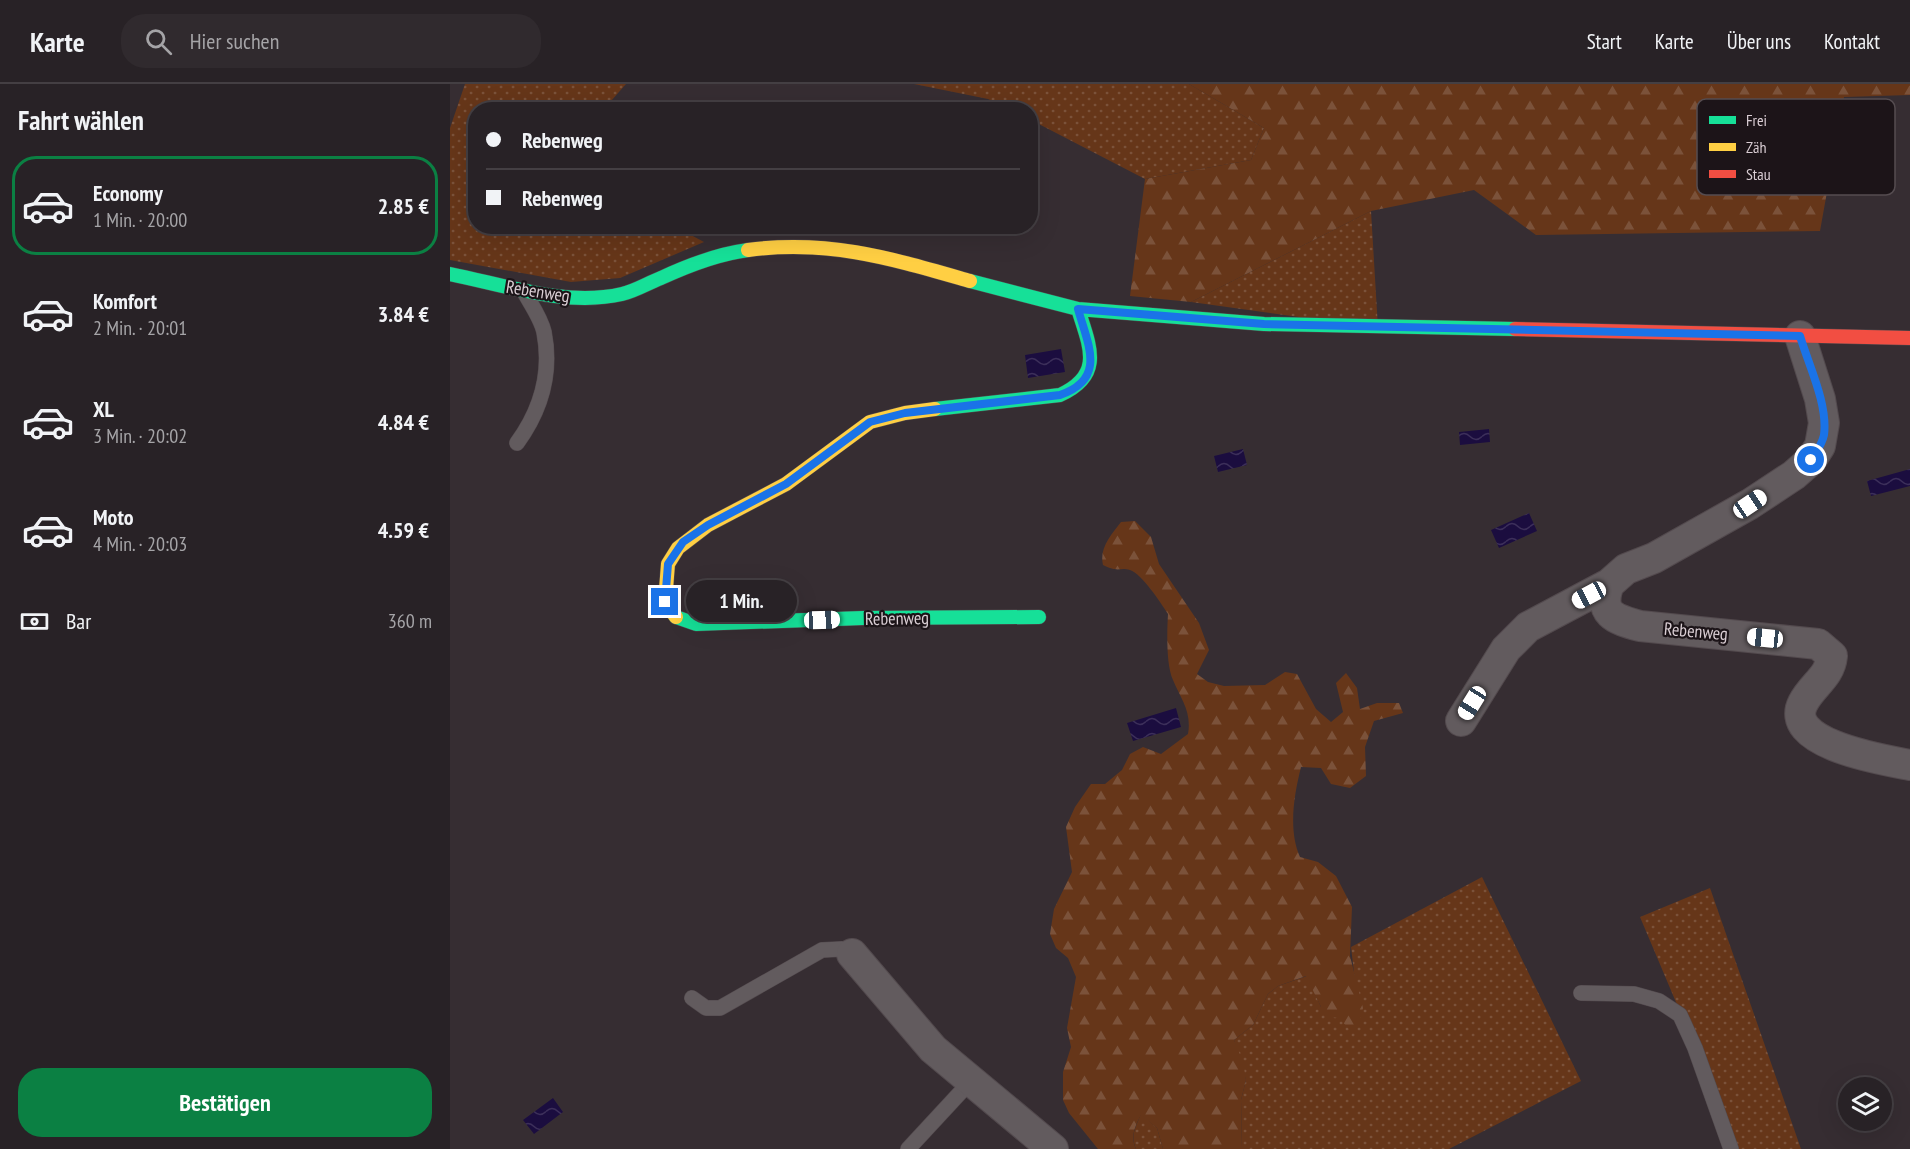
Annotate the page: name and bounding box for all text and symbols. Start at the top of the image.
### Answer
search box [121,14,541,68]
text: Karte [30,23,85,60]
icon: search [142,25,175,58]
text: Hier suchen [190,27,279,55]
text: Start [1587,28,1622,55]
text: Karte [1655,28,1694,55]
text: Über uns [1727,28,1791,55]
text: Kontakt [1824,28,1880,55]
legend [1697,99,1895,195]
text: Fahrt wählen [18,103,144,137]
text: Frei [1746,110,1767,130]
text: Rebenweg [522,126,603,154]
text: Zäh [1746,137,1766,157]
text: Stau [1746,164,1771,184]
icon: car [21,179,75,233]
text: Economy [93,179,163,207]
text: Rebenweg [522,184,603,212]
text: 2.85 € [378,192,429,220]
text: 1 Min. · 20:00 [93,207,187,233]
street label: Rebenweg [505,275,571,307]
icon: car [21,287,75,341]
text: Komfort [93,287,157,315]
text: 3.84 € [378,300,429,328]
text: 2 Min. · 20:01 [93,315,187,341]
icon: car [21,395,75,449]
text: XL [93,395,114,423]
text: 4.84 € [378,408,429,436]
text: 3 Min. · 20:02 [93,423,187,449]
route start [1797,446,1824,473]
car [1730,486,1770,522]
icon: car [21,503,75,557]
text: Moto [93,503,134,531]
text: 4.59 € [378,516,429,544]
text: 4 Min. · 20:03 [93,531,187,557]
car [1569,579,1609,611]
callout: 1 Min. [686,581,797,623]
route end [651,588,678,615]
text: 1 Min. [719,588,764,614]
icon: cash [18,605,51,638]
street label: Rebenweg [865,606,929,630]
text: Bar [66,607,91,635]
text: 360 m [388,608,432,634]
car [804,610,840,630]
street label: Rebenweg [1663,617,1729,645]
car [1746,627,1784,649]
car [1455,683,1489,723]
button: Bestätigen [18,1068,432,1137]
map controls [1838,1077,1892,1131]
button: layers [1838,1077,1892,1131]

